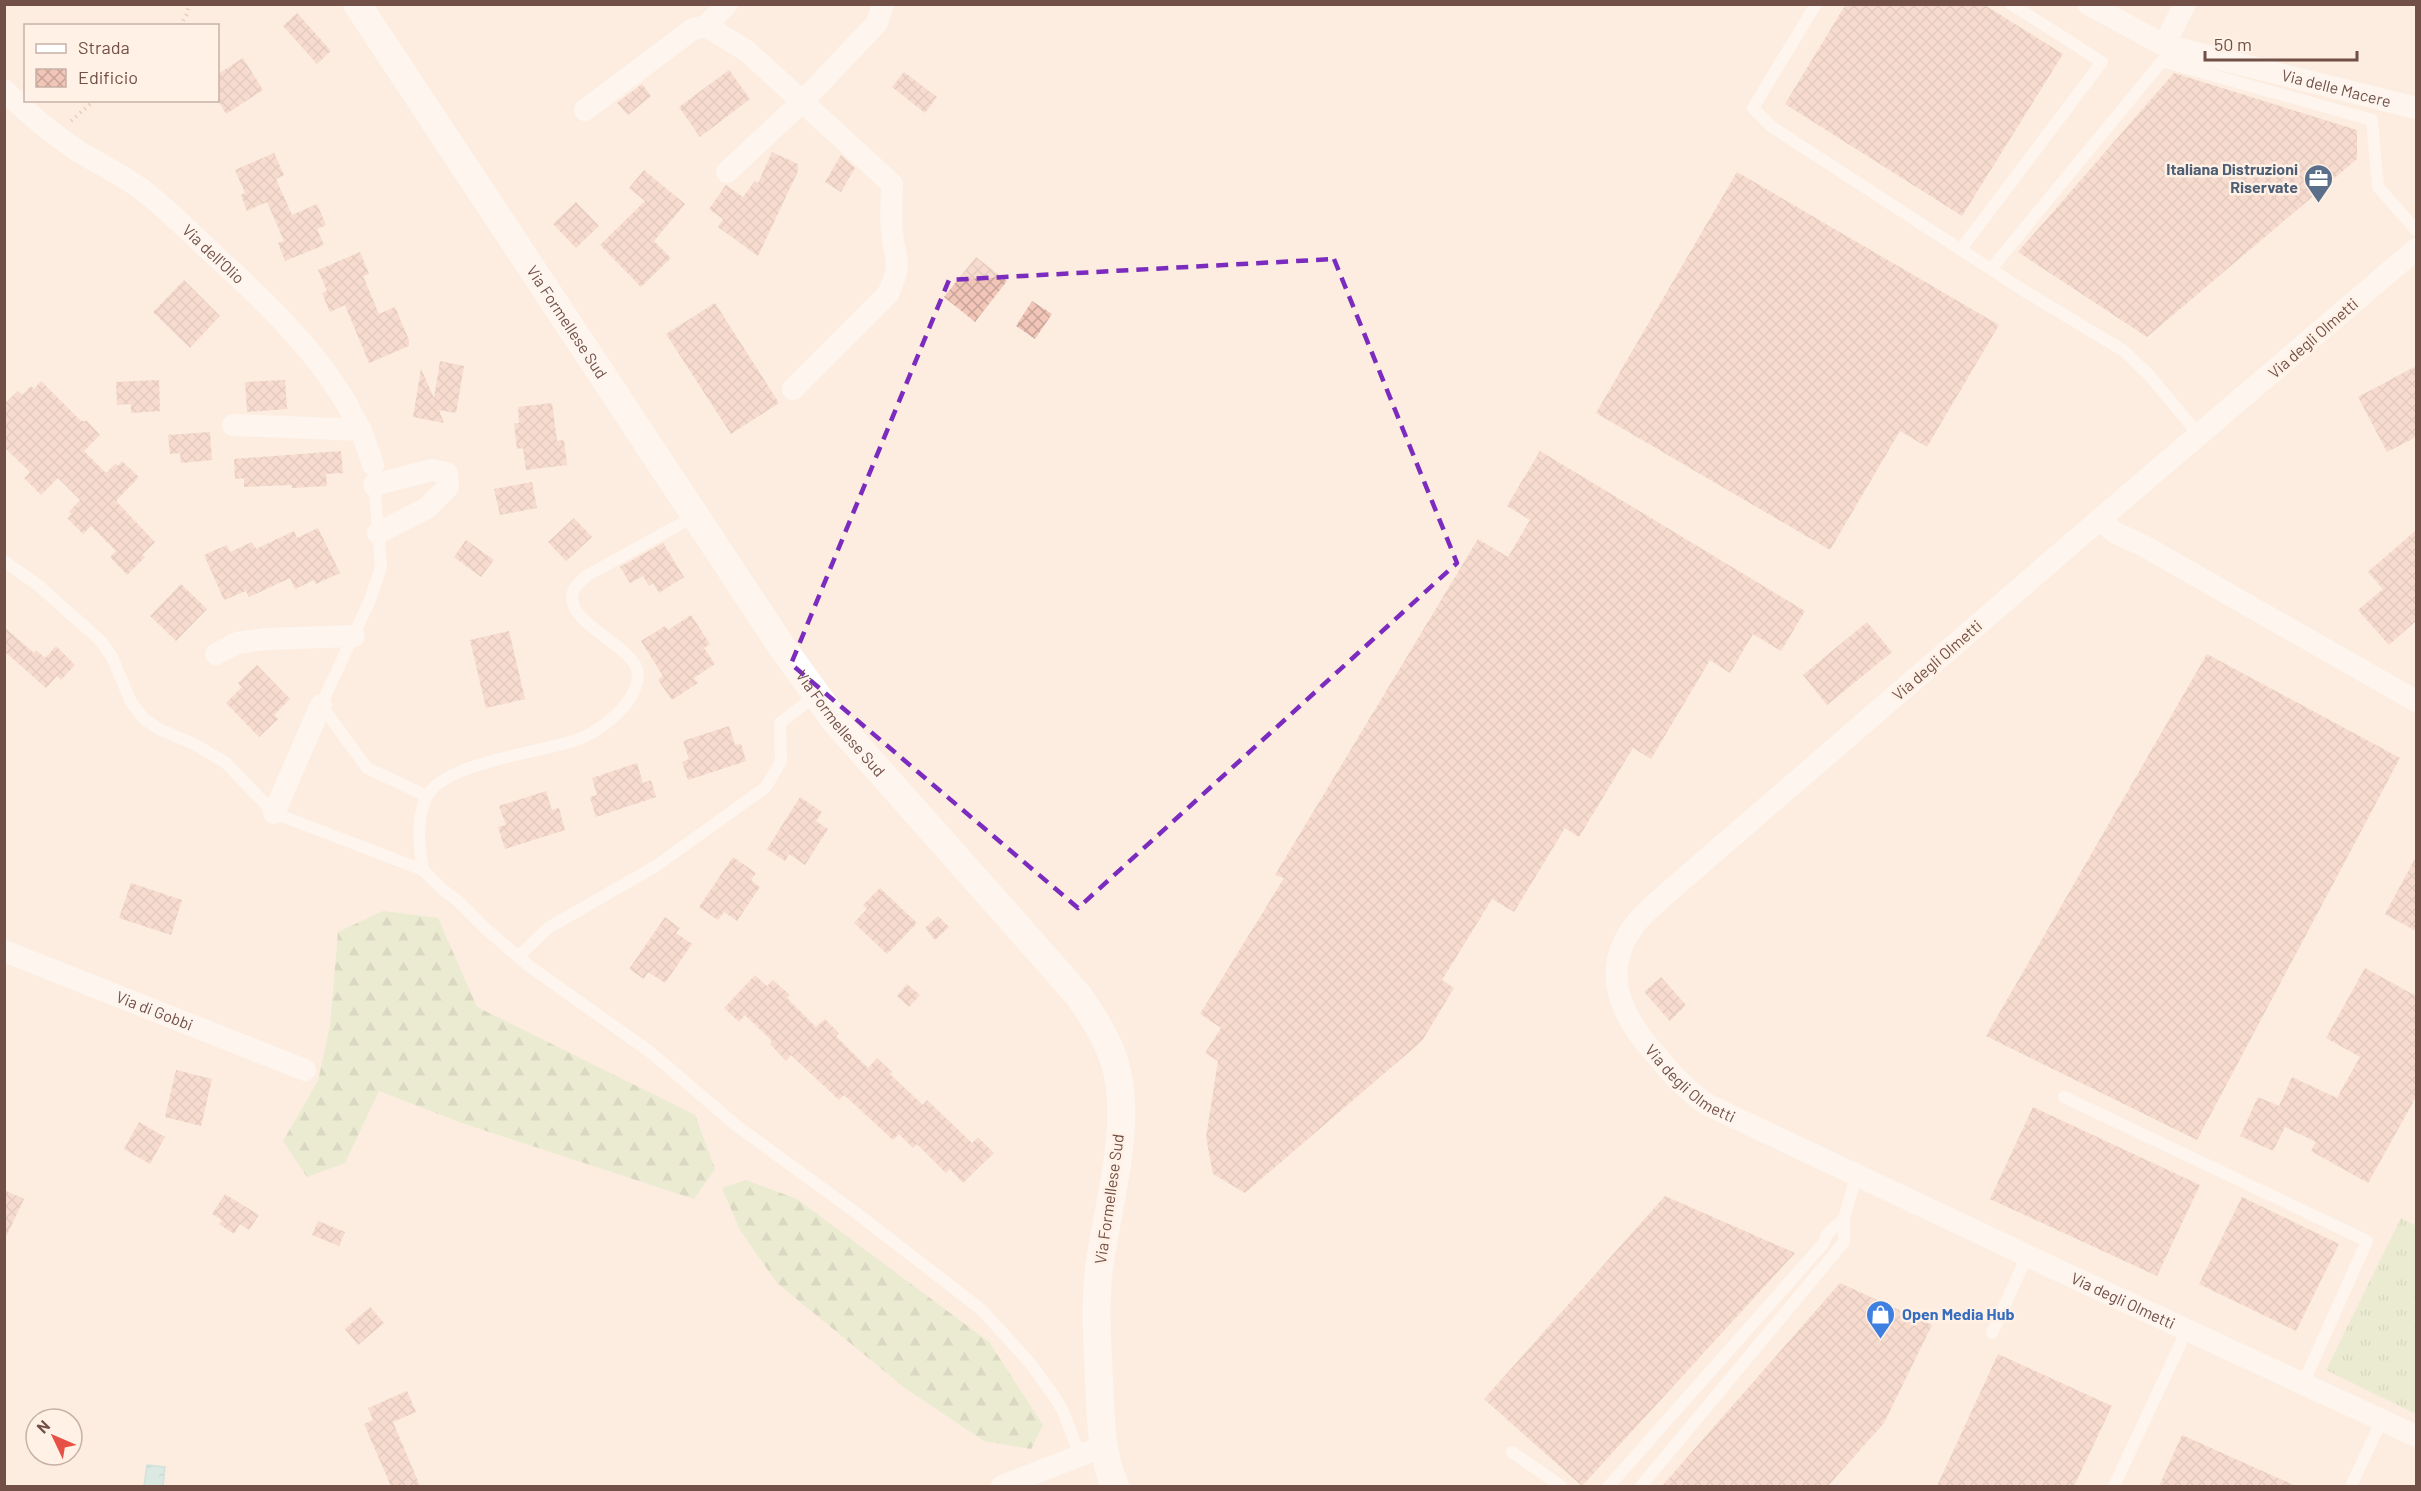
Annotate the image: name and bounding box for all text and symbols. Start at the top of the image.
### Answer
legend [24,24,219,102]
scale bar [2205,24,2356,62]
text: 50 m [2214,33,2252,55]
text: Strada [78,36,130,58]
street label: Via delle Macere [2280,65,2393,110]
text: Edificio [78,66,138,88]
place label: Italiana Distruzioni Riservate [2166,159,2298,196]
office icon: Italiana Distruzioni Riservate [2303,162,2335,204]
street label: Via dell'Olio [179,220,249,287]
street label: Via Formellese Sud [523,261,612,382]
street label: Via degli Olmetti [2264,294,2361,382]
street label: Via degli Olmetti [1888,616,1985,704]
street label: Via Formellese Sud [793,666,890,780]
street label: Via di Gobbi [114,986,196,1034]
street label: Via degli Olmetti [1642,1040,1739,1126]
street label: Via Formellese Sud [1090,1133,1127,1265]
street label: Via degli Olmetti [2068,1268,2179,1332]
shop icon: Open Media Hub [1865,1298,1897,1340]
place label: Open Media Hub [1902,1304,2014,1323]
north arrow [24,1407,84,1467]
text: N [32,1416,53,1437]

